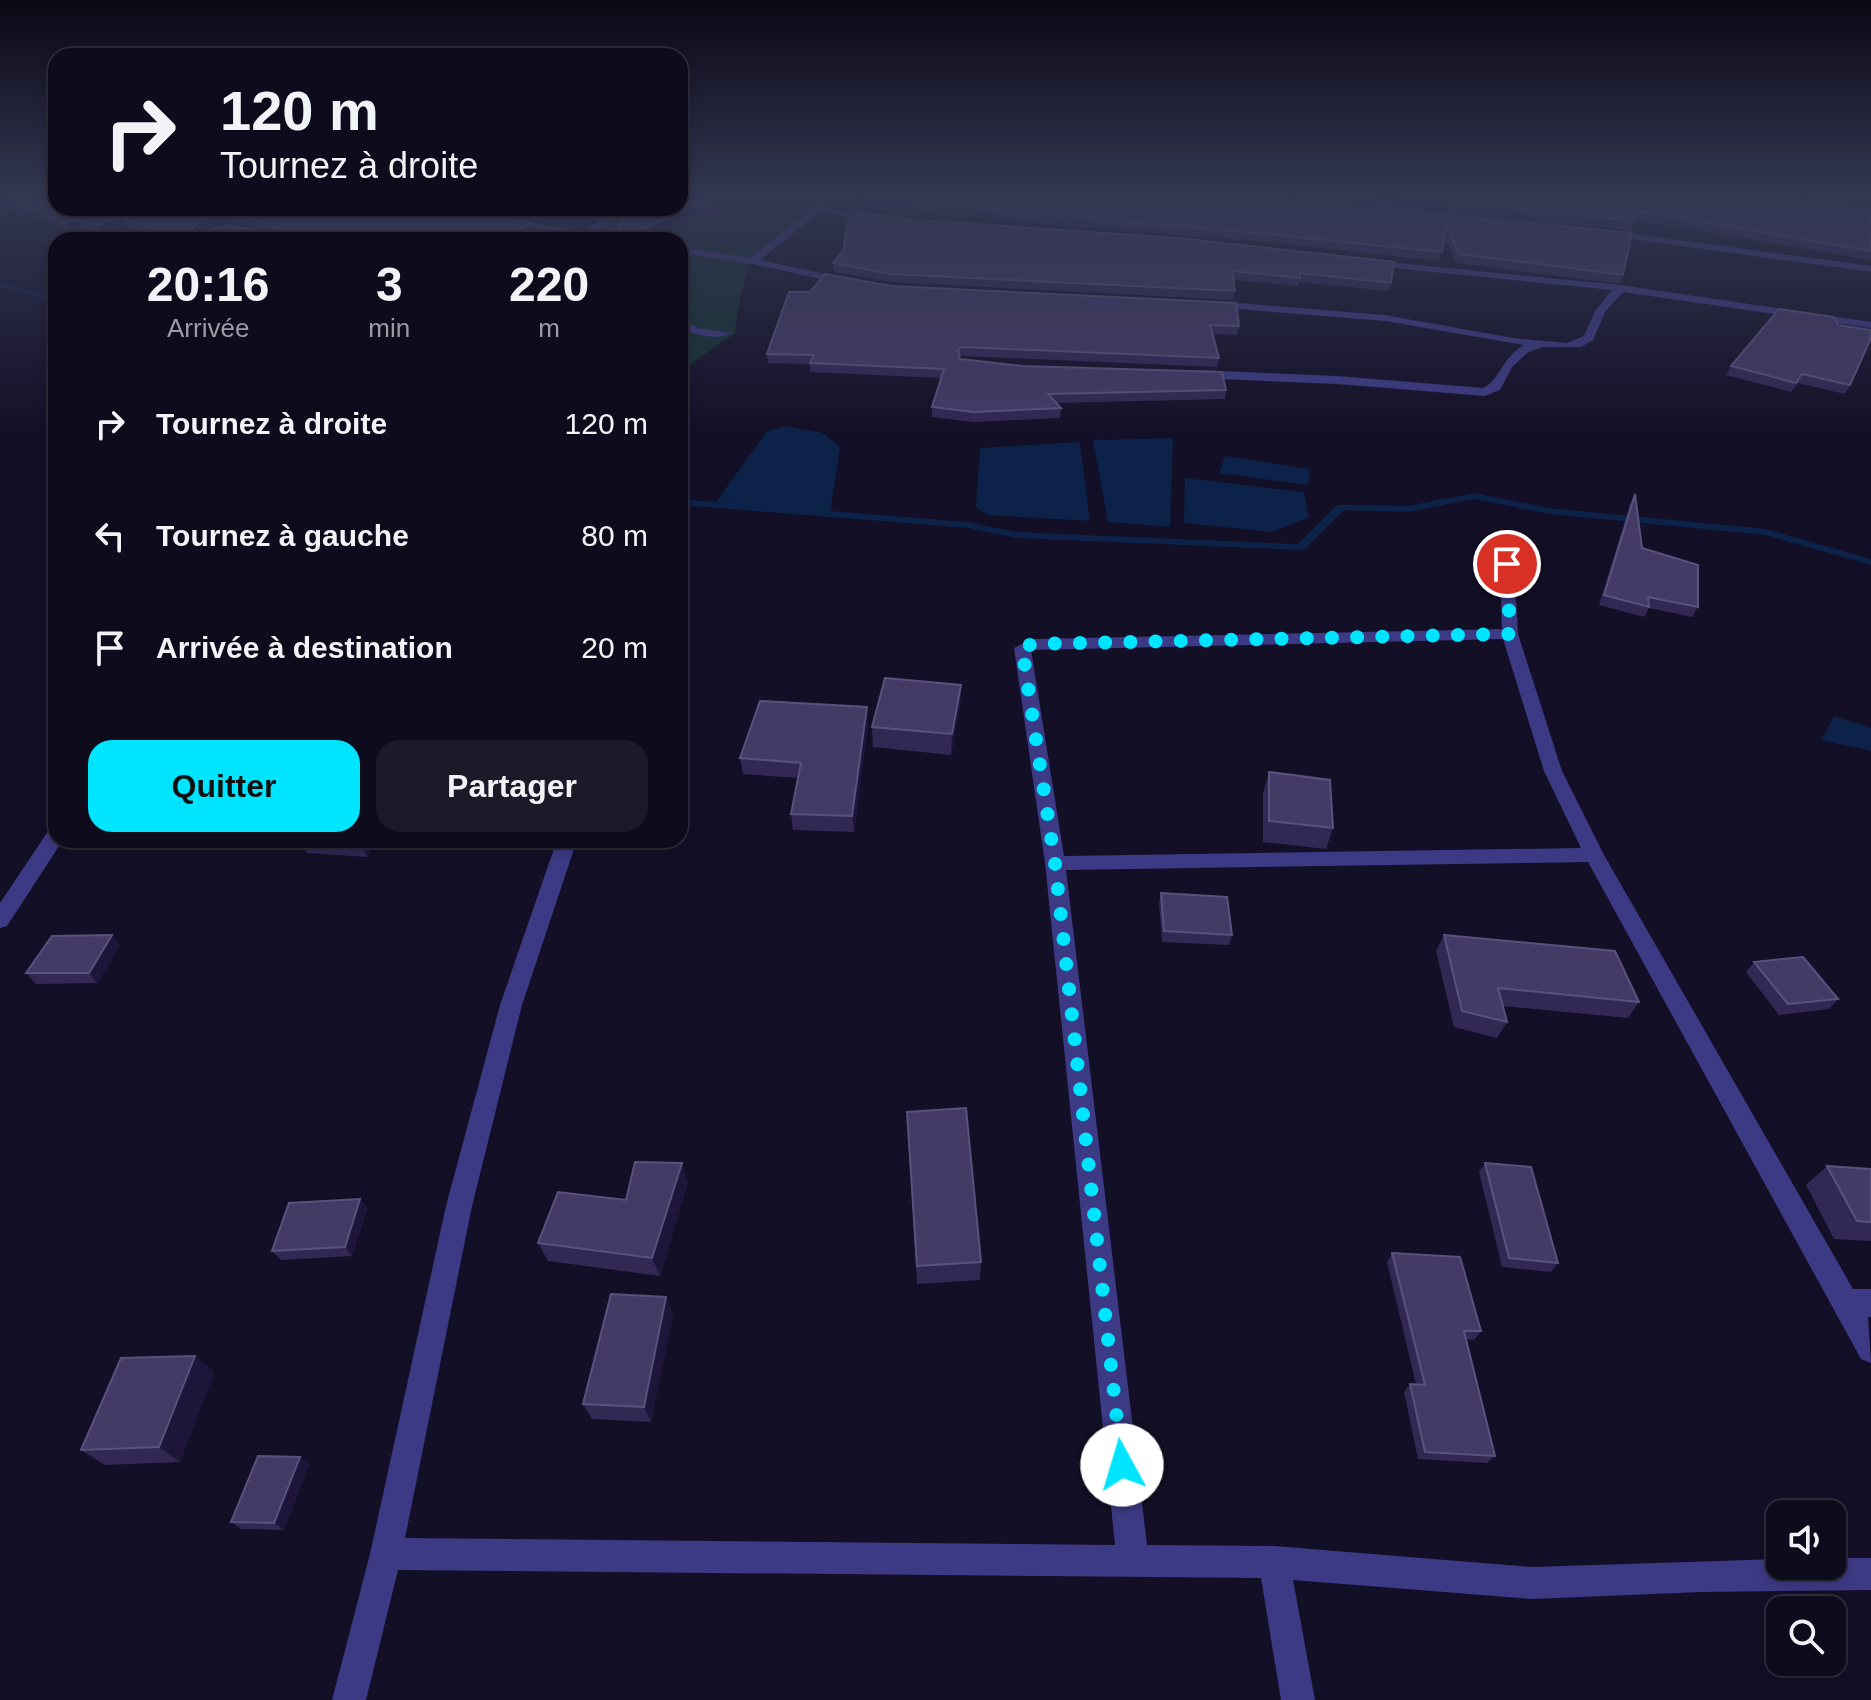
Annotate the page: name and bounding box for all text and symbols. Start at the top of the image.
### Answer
text: 120 m [220,79,379,142]
icon: right [88,80,192,184]
text: Tournez à droite [220,145,478,186]
text: 20:16 [147,258,270,311]
text: 3 [376,258,403,311]
text: 220 [509,258,589,311]
text: Arrivée [167,313,249,343]
text: min [368,313,410,343]
text: m [538,313,560,343]
icon: right [88,402,132,446]
text: Tournez à droite [156,407,387,440]
text: 120 m [565,407,648,440]
icon: left [88,514,132,558]
text: Tournez à gauche [156,519,409,552]
text: 80 m [581,519,648,552]
pin [1473,530,1541,598]
icon: arrive [1485,542,1529,586]
icon: arrive [88,626,132,670]
text: Arrivée à destination [156,631,453,664]
text: 20 m [581,631,648,664]
button: Quitter [88,740,360,832]
button: Partager [376,740,648,832]
position arrow [1080,1423,1164,1507]
map controls [1766,1500,1846,1676]
button: sound [1766,1500,1846,1580]
button: search [1766,1596,1846,1676]

